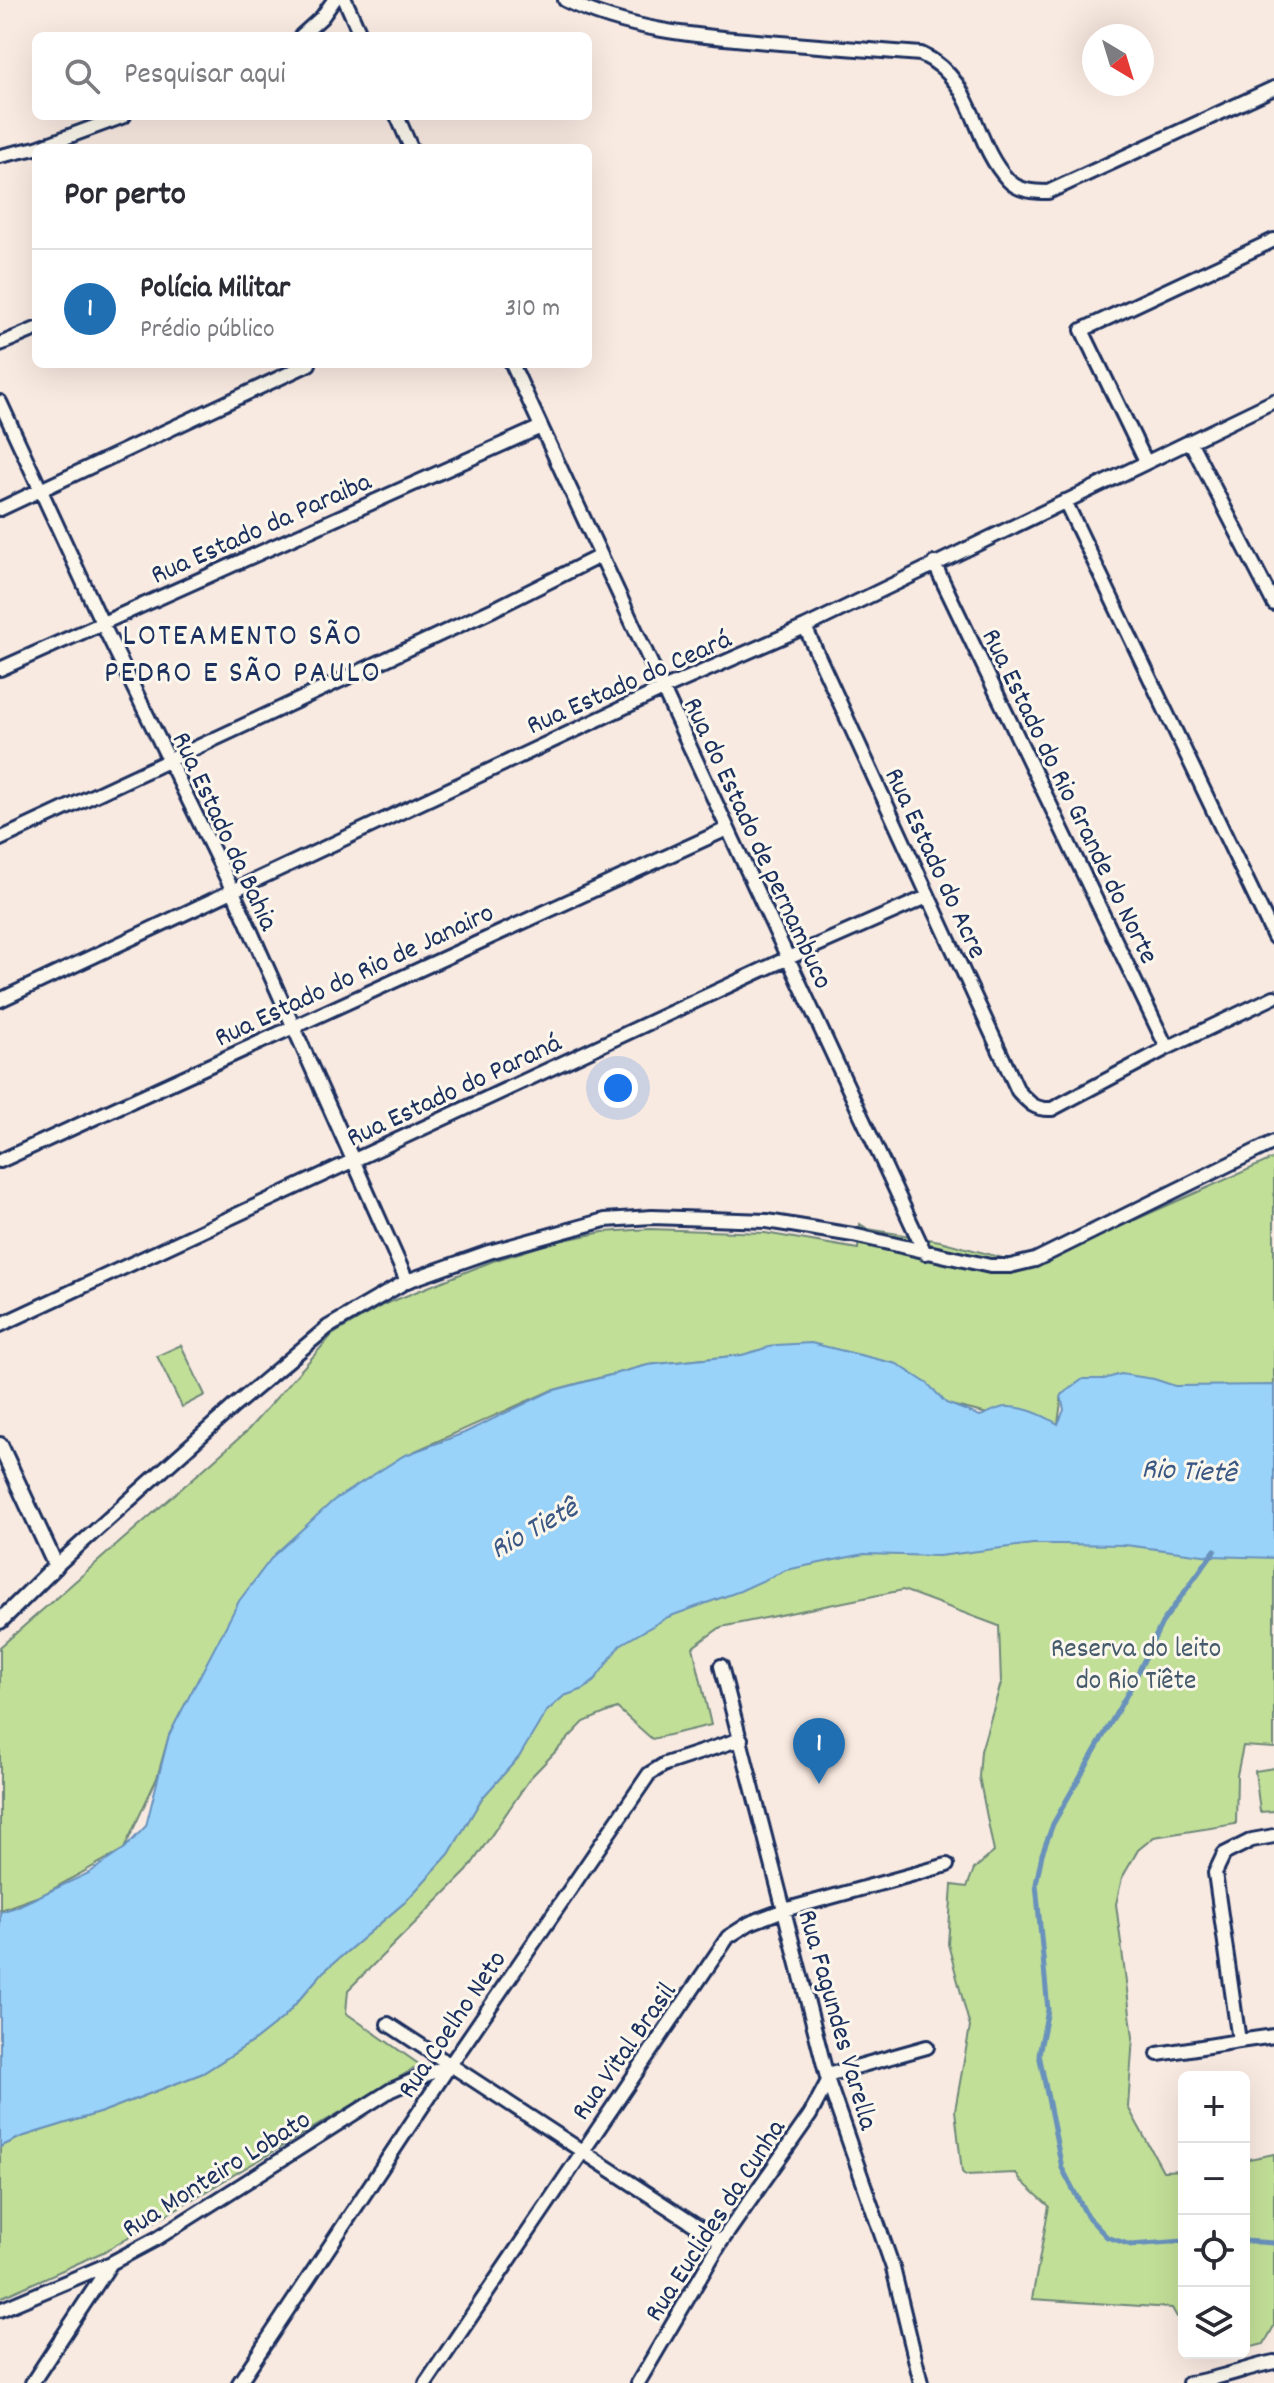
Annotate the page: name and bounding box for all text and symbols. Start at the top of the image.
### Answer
north arrow [1082,24,1154,96]
search box [32,32,592,120]
icon: search [60,54,104,98]
text: Pesquisar aqui [124,55,286,98]
text: Por perto [64,172,186,221]
text: Polícia Militar [140,269,290,312]
text: 1 [87,291,93,328]
text: 310 m [505,291,560,328]
text: Prédio público [140,312,275,349]
street label: Rua Estado da Paraiba [145,464,380,597]
district label: LOTEAMENTO SÃO PEDRO E SÃO PAULO [104,615,382,698]
street label: Rua Estado do Ceará [521,621,739,748]
street label: Rua Estado do Rio Grande do Norte [969,623,1166,972]
street label: Rua do Estado de pernambuco [670,692,841,997]
street label: Rua Estado da Bahia [159,726,286,939]
street label: Rua Estado do Acre [872,762,995,966]
street label: Rua Estado do Rio de Janairo [209,895,501,1060]
street label: Rua Estado do Paraná [341,1025,569,1160]
your location [598,1068,638,1108]
water label: Rio Tietê [1140,1450,1239,1498]
water label: Rio Tietê [483,1488,589,1573]
park label: Reserva do leito do Rio Tiête [1051,1631,1221,1703]
pin: 1 [793,1718,845,1784]
street label: Rua Fagundes Varella [785,1905,886,2136]
street label: Rua Coelho Neto [390,1944,519,2108]
street label: Rua Vital Brasil [564,1975,689,2130]
map controls [1178,2071,1250,2359]
button: + [1178,2071,1250,2143]
street label: Rua Monteiro Lobato [115,2102,320,2250]
street label: Rua Euclides da Cunha [637,2112,798,2331]
button: − [1178,2143,1250,2215]
button: locate [1178,2215,1250,2287]
button: layers [1178,2287,1250,2359]

